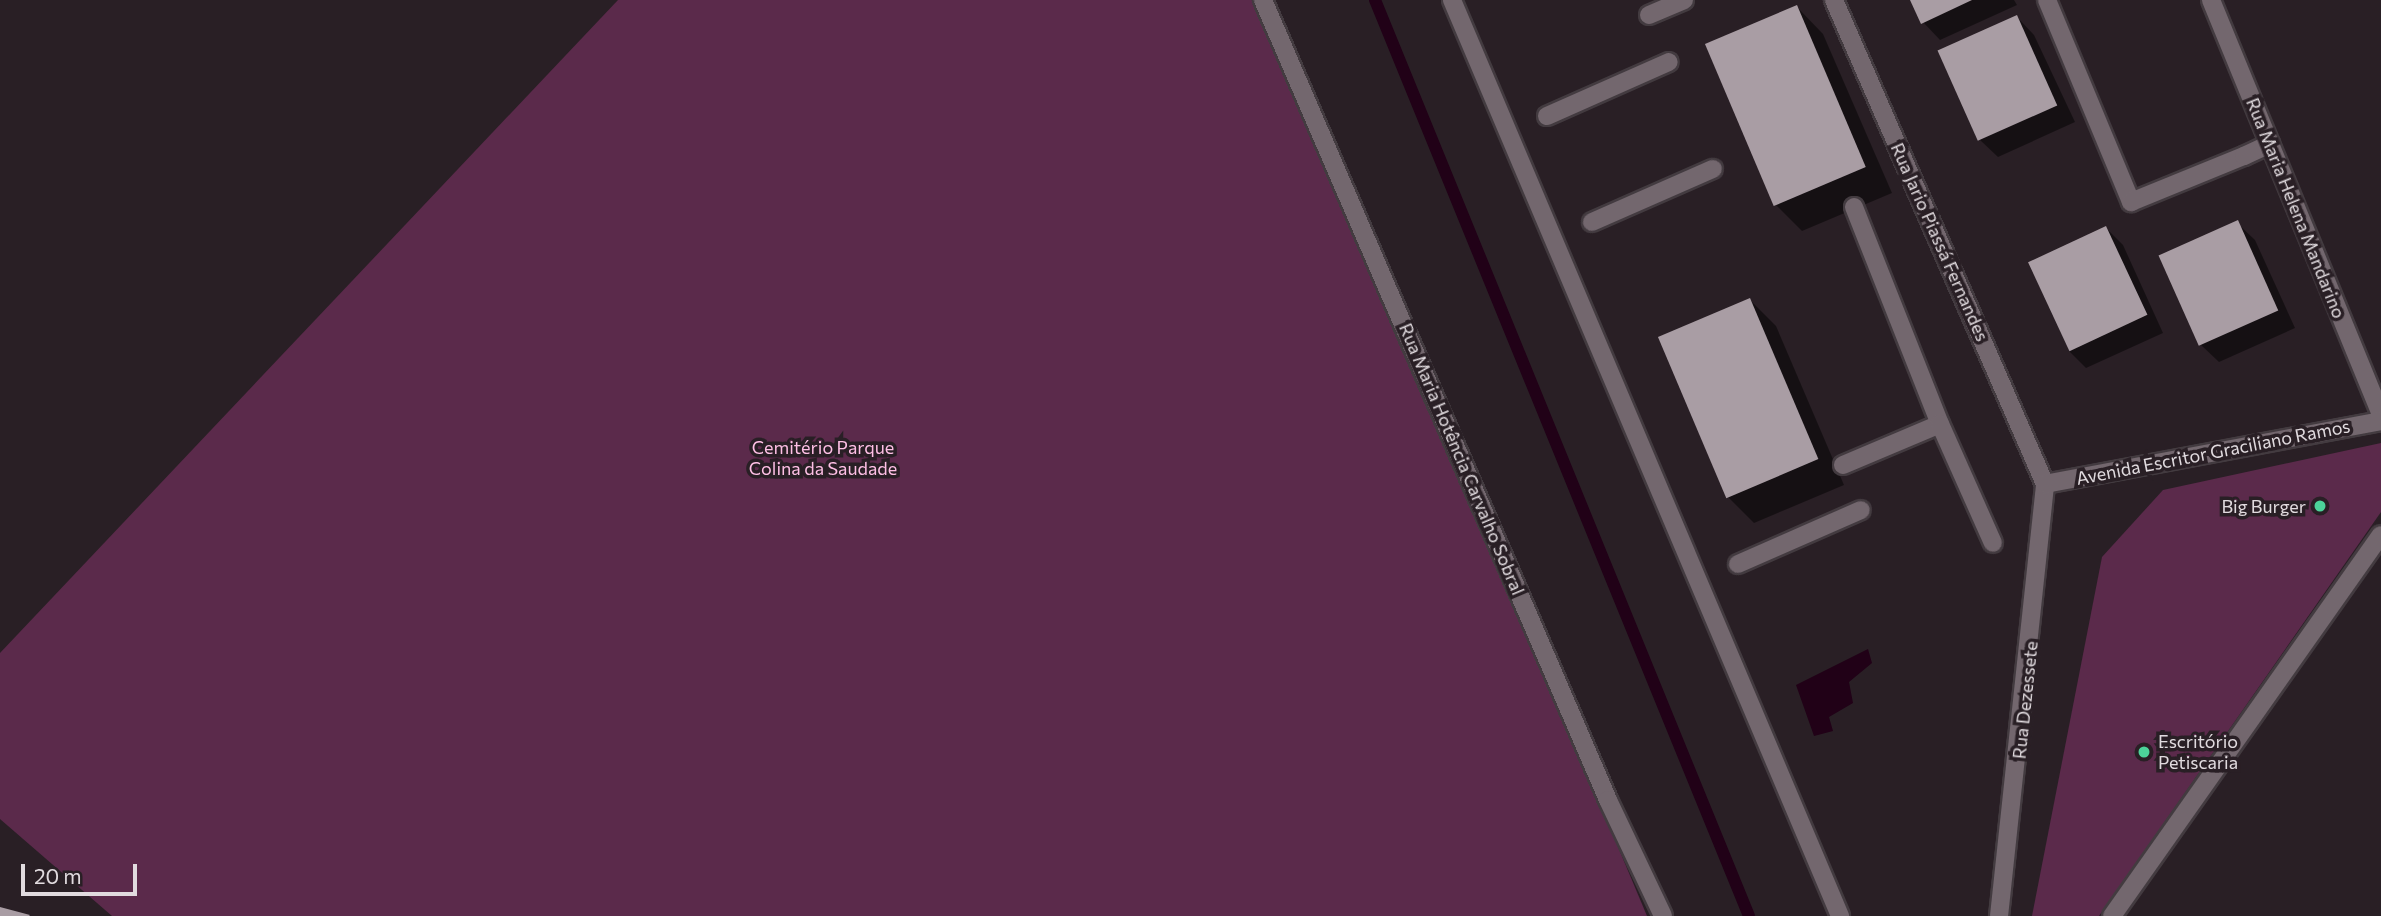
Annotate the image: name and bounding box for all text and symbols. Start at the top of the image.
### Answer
street label: Rua Maria Helena Mandarino [2242,95,2350,321]
street label: Rua Jario Piassá Fernandes [1886,140,1994,344]
street label: Rua Maria Hotência Carvalho Sobral [1395,320,1529,598]
street label: Avenida Escritor Graciliano Ramos [2074,415,2352,489]
park label: Cemitério Parque Colina da Saudade [749,437,897,480]
place label: Big Burger [2221,495,2306,517]
marker: Big Burger [2312,498,2328,514]
street label: Rua Dezessete [2008,640,2042,760]
place label: Escritório Petiscaria [2158,731,2238,774]
marker: Escritório Petiscaria [2136,744,2152,760]
scale bar [24,850,140,894]
text: 20 m [34,863,82,888]

